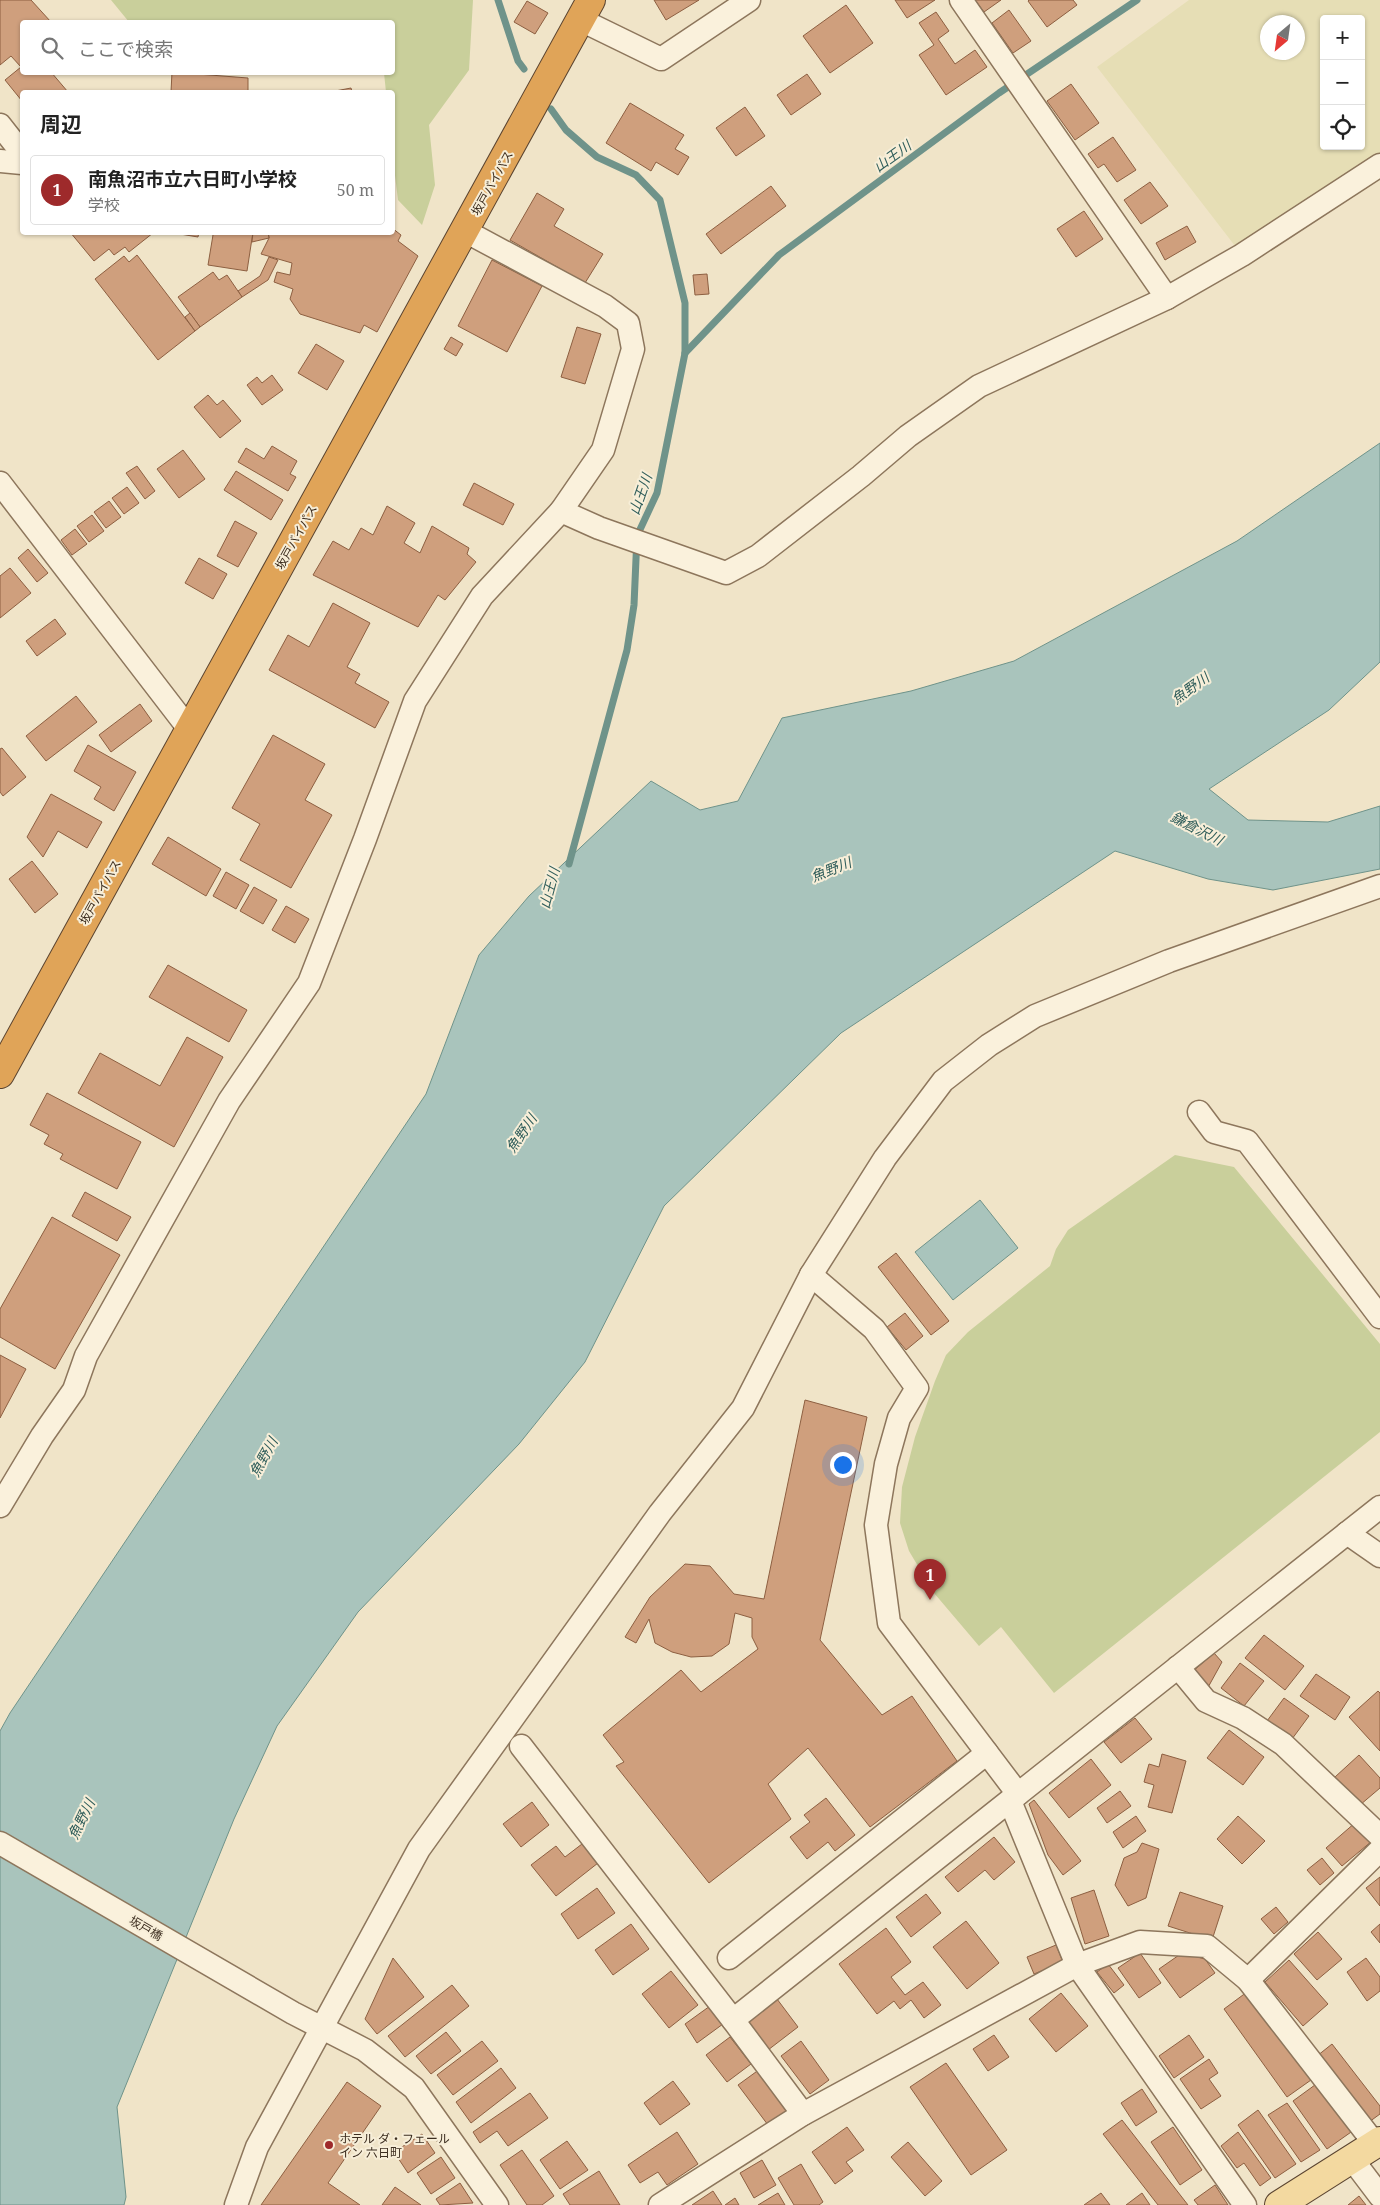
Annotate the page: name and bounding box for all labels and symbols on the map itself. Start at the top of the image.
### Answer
north arrow [1260,15,1305,60]
water label: 山王川 [869,135,916,176]
street label: 坂戸バイパス [467,147,517,219]
water label: 山王川 [624,469,656,517]
street label: 坂戸バイパス [271,501,321,573]
water label: 魚野川 [1167,667,1214,708]
water label: 鎌倉沢川 [1168,807,1228,850]
water label: 魚野川 [808,852,856,886]
street label: 坂戸バイパス [75,856,125,928]
water label: 山王川 [534,863,564,911]
water label: 魚野川 [501,1109,542,1156]
water label: 魚野川 [245,1432,282,1480]
your location [830,1452,856,1478]
pin: 1 [914,1559,946,1600]
water label: 魚野川 [63,1794,100,1842]
street label: 坂戸橋 [126,1912,166,1944]
place label: ホテル ダ・フェール イン 六日町 [339,2130,450,2161]
marker: ホテル ダ・フェール イン 六日町 [323,2139,335,2151]

